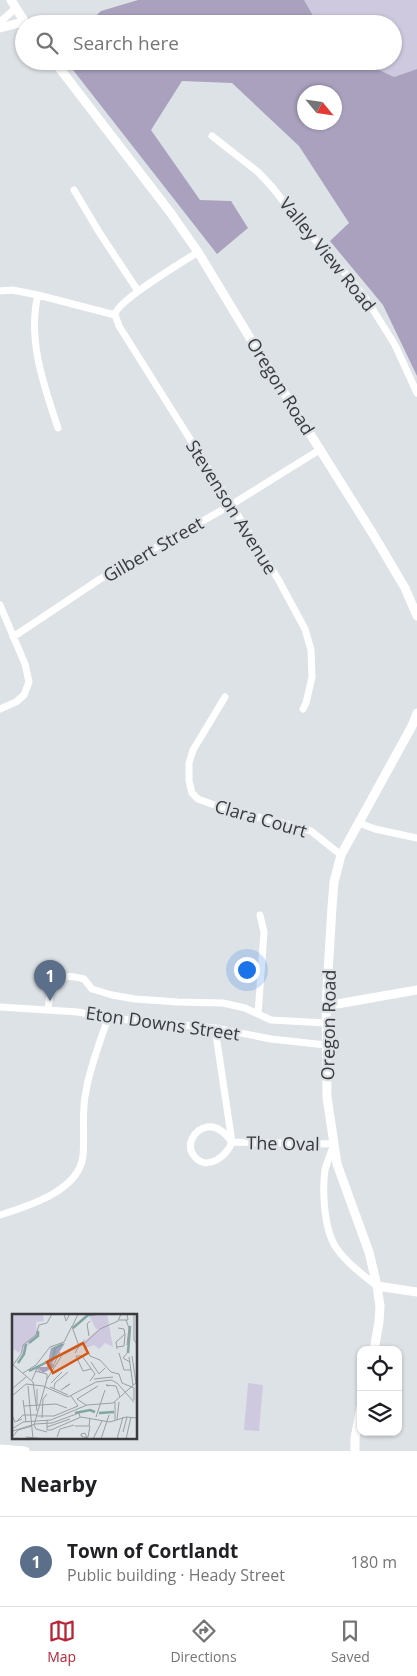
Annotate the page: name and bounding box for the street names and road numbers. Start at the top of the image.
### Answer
street label: Valley View Road [274,192,382,316]
street label: Oregon Road [241,333,321,439]
street label: Stevenson Avenue [181,435,283,579]
street label: Gilbert Street [98,511,208,587]
street label: Clara Court [212,793,310,843]
street label: Oregon Road [315,969,341,1081]
street label: Eton Downs Street [84,1000,242,1046]
street label: The Oval [246,1130,320,1156]

